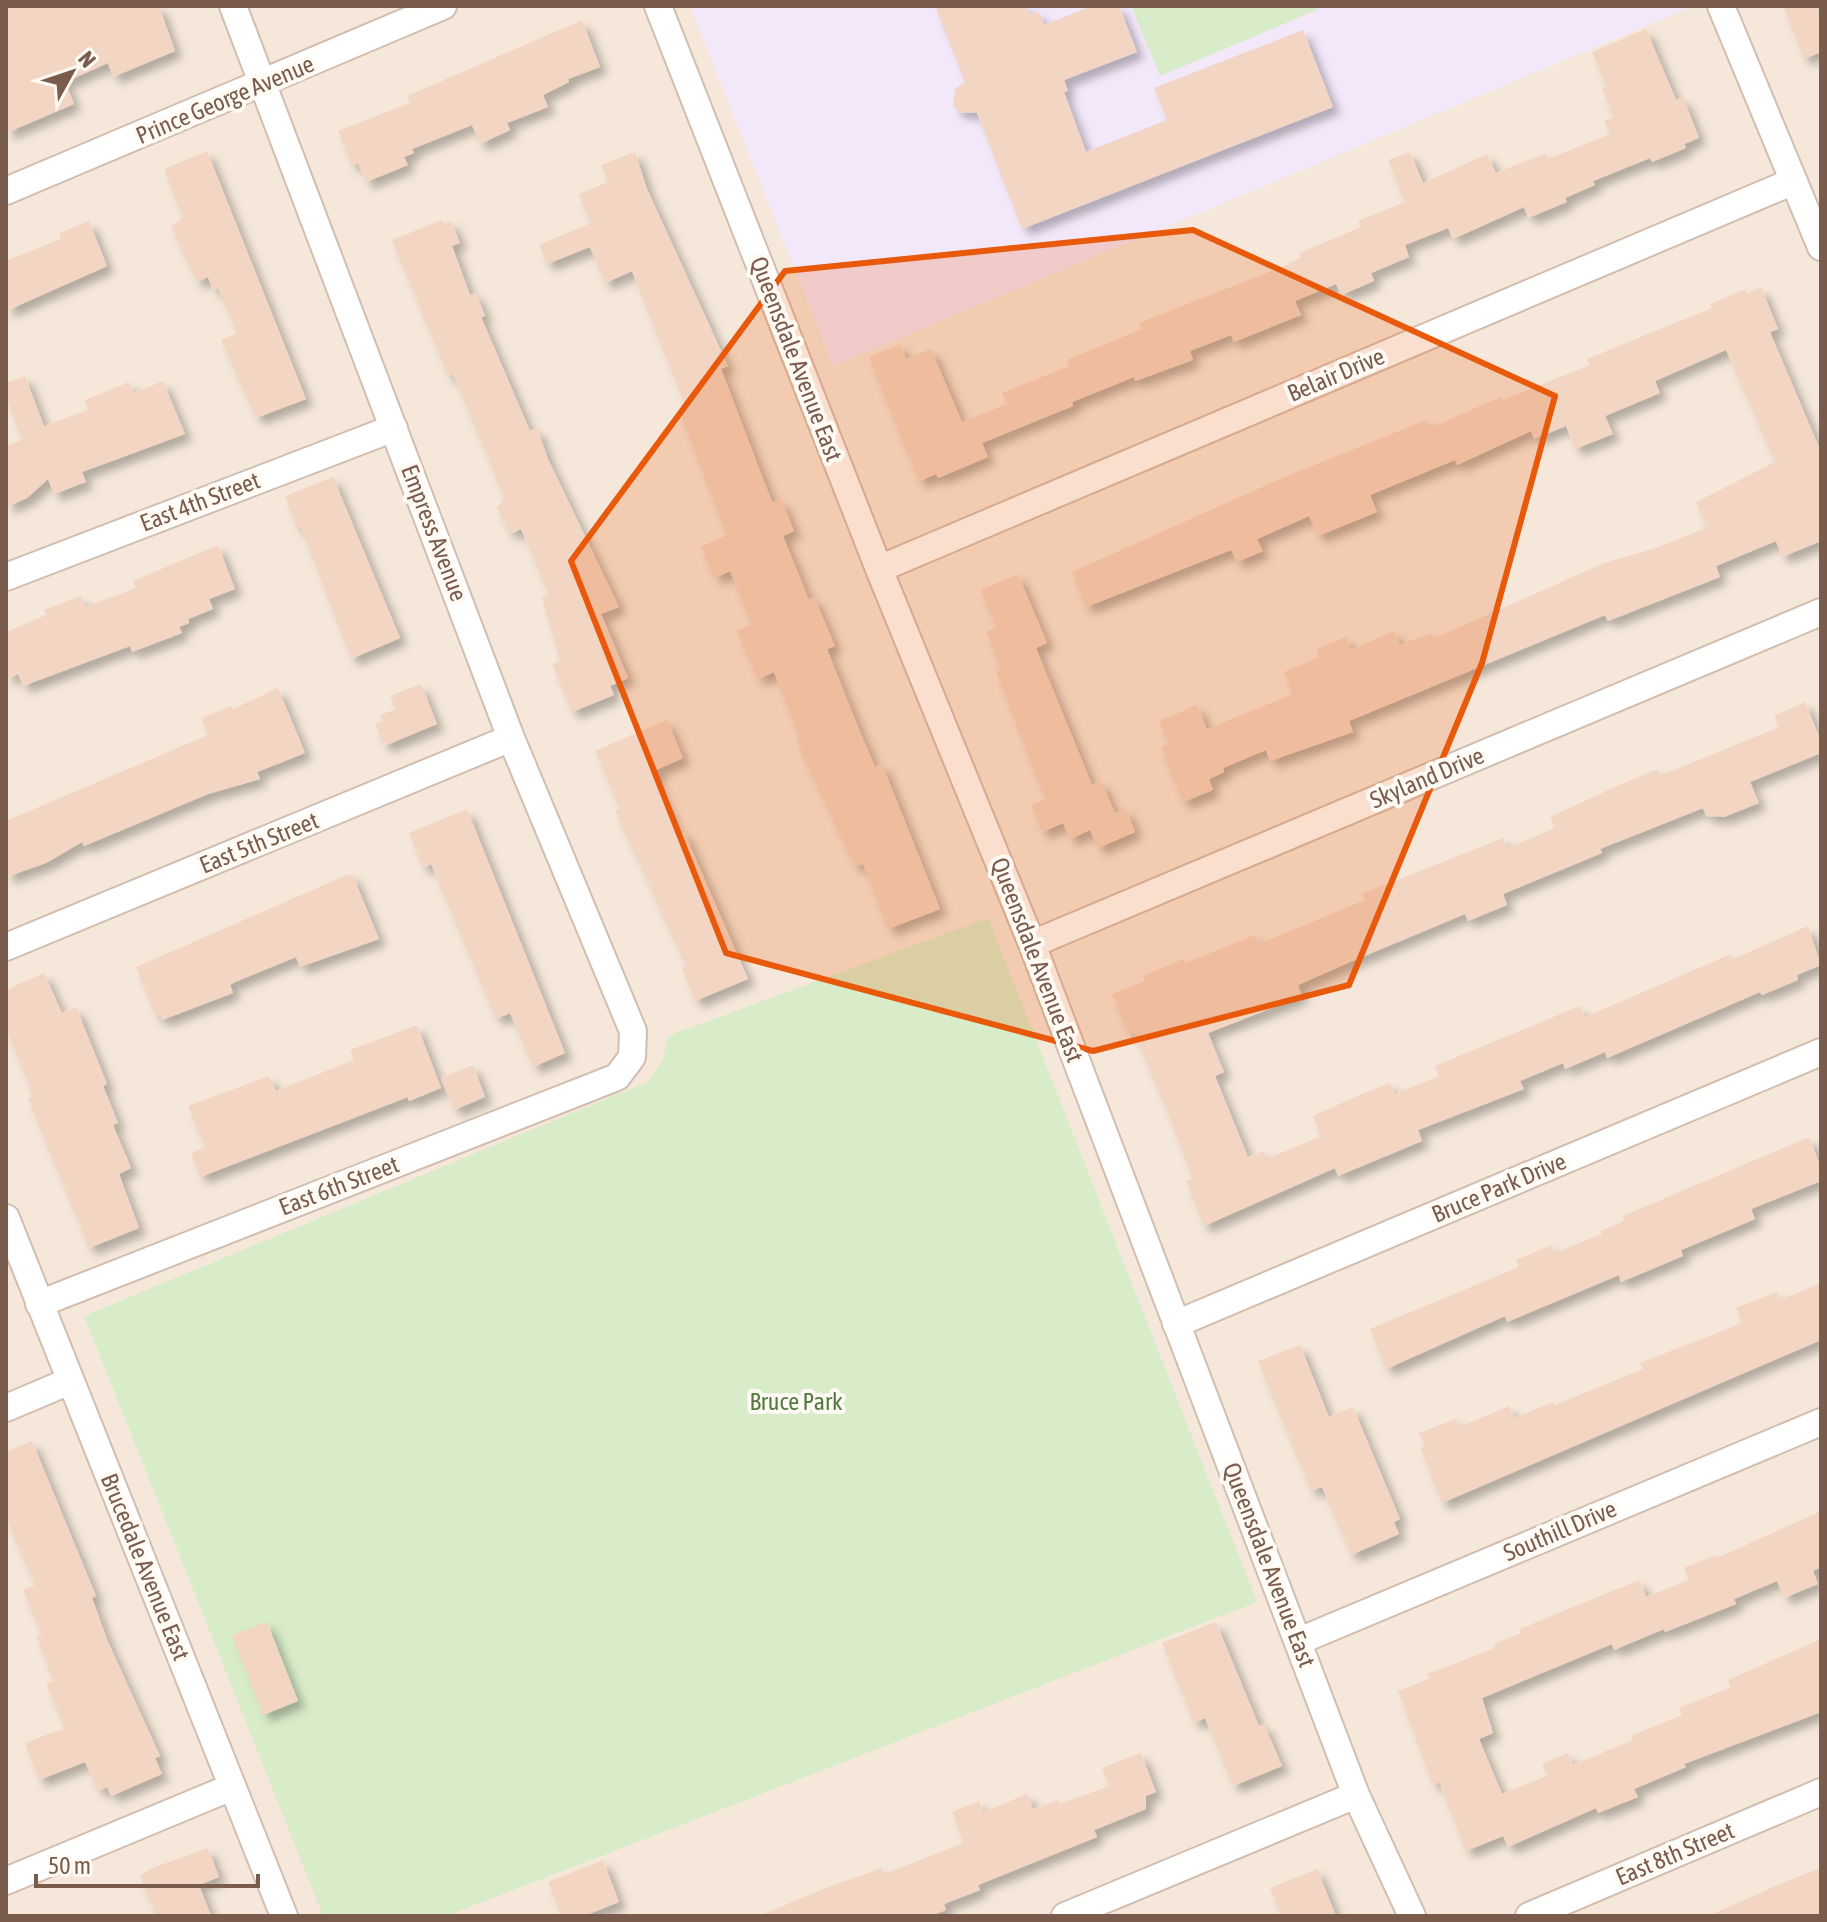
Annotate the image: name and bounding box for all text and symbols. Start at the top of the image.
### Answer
north arrow [32,32,112,112]
text: N [73,46,101,72]
street label: Prince George Avenue [132,50,318,149]
street label: Queensdale Avenue East [745,253,848,465]
street label: Belair Drive [1283,342,1388,407]
street label: Empress Avenue [396,461,473,605]
street label: East 4th Street [136,466,263,537]
street label: Skyland Drive [1366,741,1488,814]
street label: East 5th Street [195,806,322,879]
street label: Queensdale Avenue East [986,854,1089,1066]
street label: Bruce Park Drive [1428,1147,1570,1228]
street label: East 6th Street [275,1150,402,1221]
park label: Bruce Park [749,1388,843,1415]
street label: Queensdale Avenue East [1218,1459,1321,1671]
street label: Brucedale Avenue East [96,1469,195,1664]
street label: Southill Drive [1499,1495,1620,1566]
street label: East 8th Street [1612,1816,1738,1891]
scale bar [36,1838,258,1888]
text: 50 m [48,1852,91,1879]

